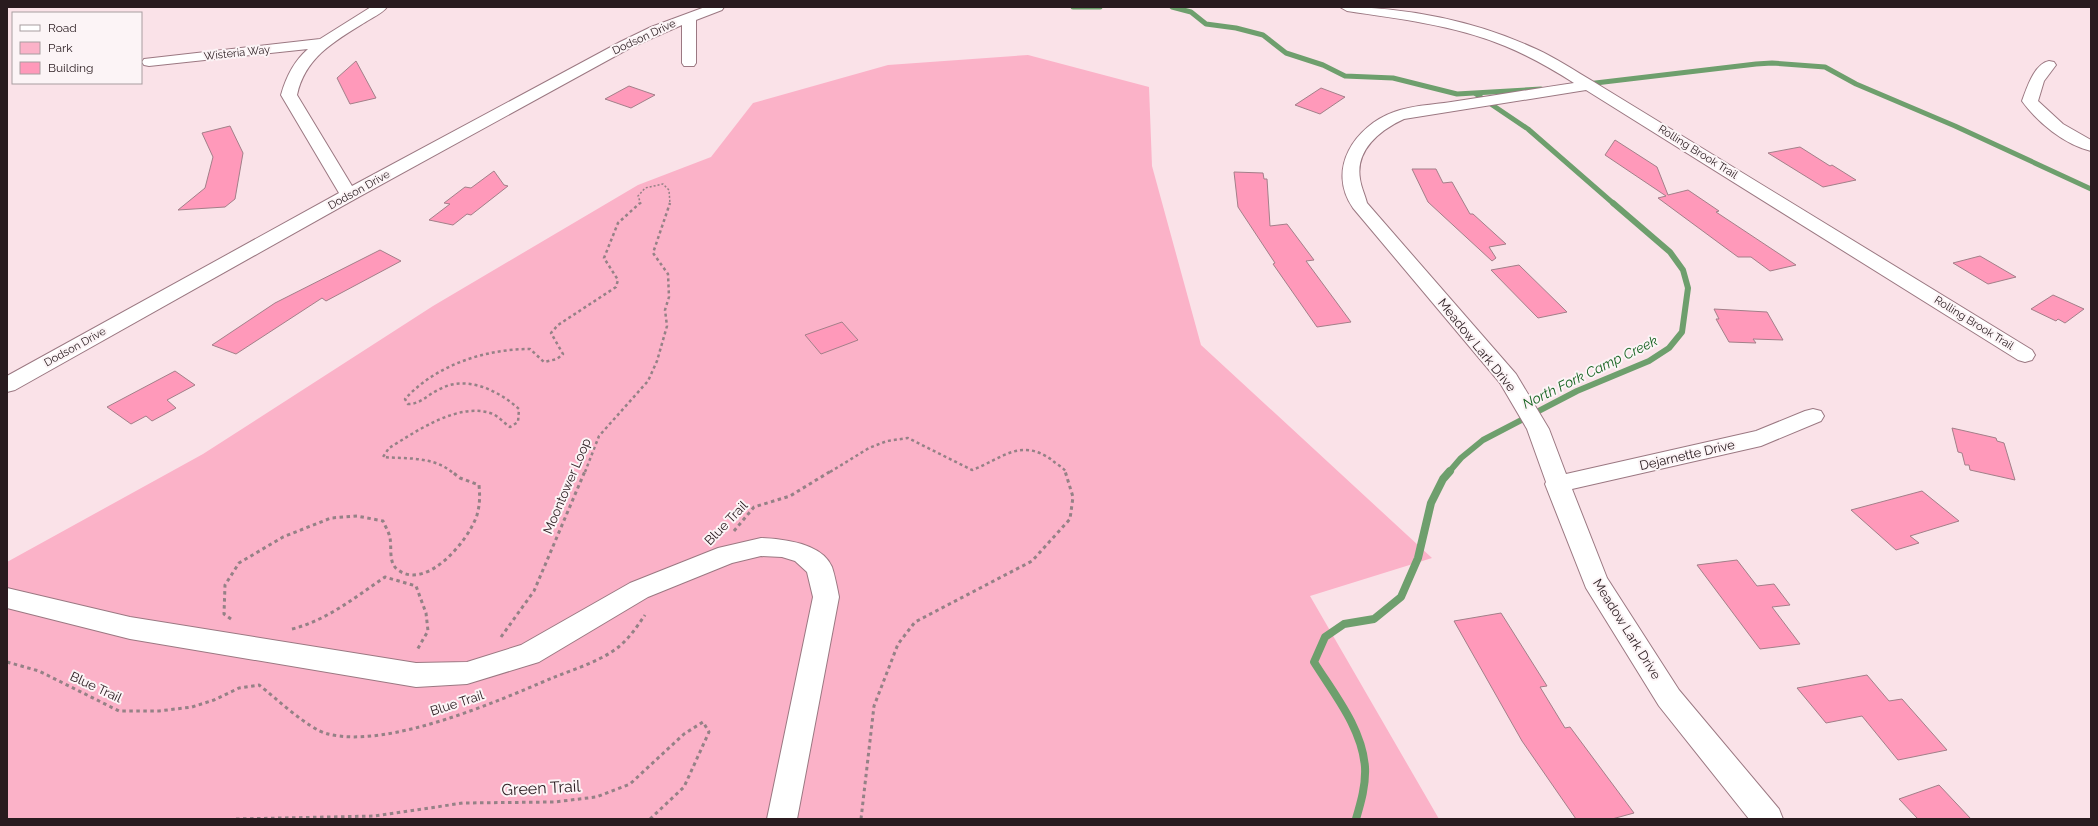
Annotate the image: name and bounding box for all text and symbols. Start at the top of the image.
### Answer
legend [12,12,142,84]
street label: Dodson Drive [610,16,678,57]
text: Road [48,21,77,35]
text: Park [48,41,73,55]
street label: Wisteria Way [203,43,271,63]
text: Building [48,61,94,75]
street label: Rolling Brook Trail [1656,122,1740,182]
street label: Dodson Drive [326,167,393,212]
street label: Rolling Brook Trail [1932,293,2016,353]
street label: Meadow Lark Drive [1435,295,1519,395]
street label: Dodson Drive [42,324,109,369]
water label: North Fork Camp Creek [1520,332,1661,412]
street label: Moontower Loop [540,436,594,536]
street label: Dejarnette Drive [1638,437,1736,473]
street label: Blue Trail [701,498,751,548]
street label: Meadow Lark Drive [1590,576,1664,682]
street label: Blue Trail [68,669,125,706]
street label: Blue Trail [428,687,486,719]
street label: Green Trail [501,776,582,800]

